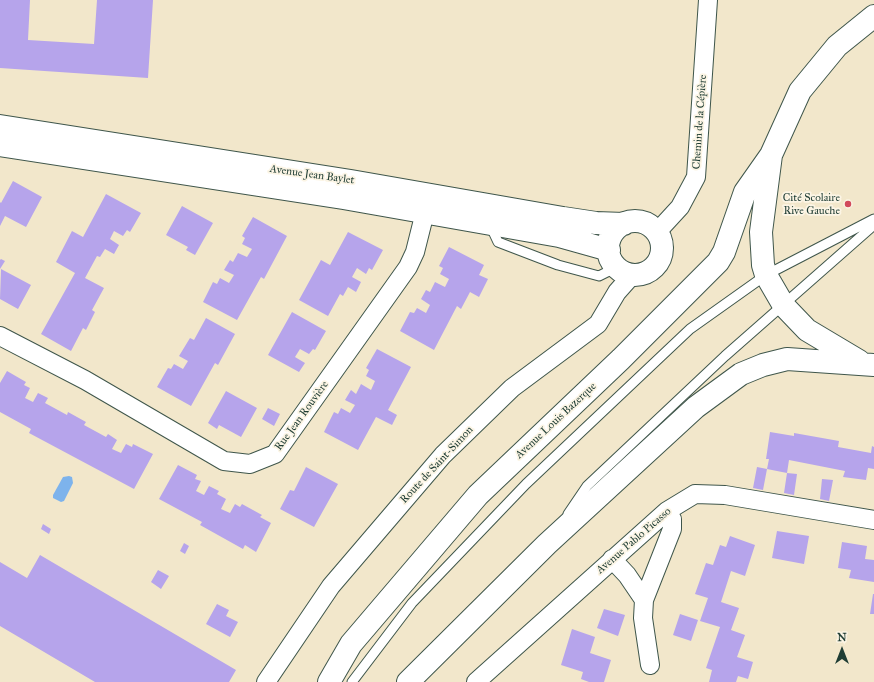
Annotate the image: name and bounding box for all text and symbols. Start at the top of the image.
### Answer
street label: Chemin de la Cépière [690,74,710,170]
street label: Avenue Jean Baylet [269,163,355,187]
place label: Cité Scolaire Rive Gauche [783,191,840,217]
marker: Cité Scolaire Rive Gauche [843,199,853,209]
street label: Rue Jean Rouvière [272,379,332,453]
street label: Avenue Louis Bazerque [513,380,599,462]
street label: Route de Saint-Simon [398,424,476,506]
street label: Avenue Pablo Picasso [594,505,674,577]
north arrow [822,630,862,670]
text: N [837,631,847,644]

